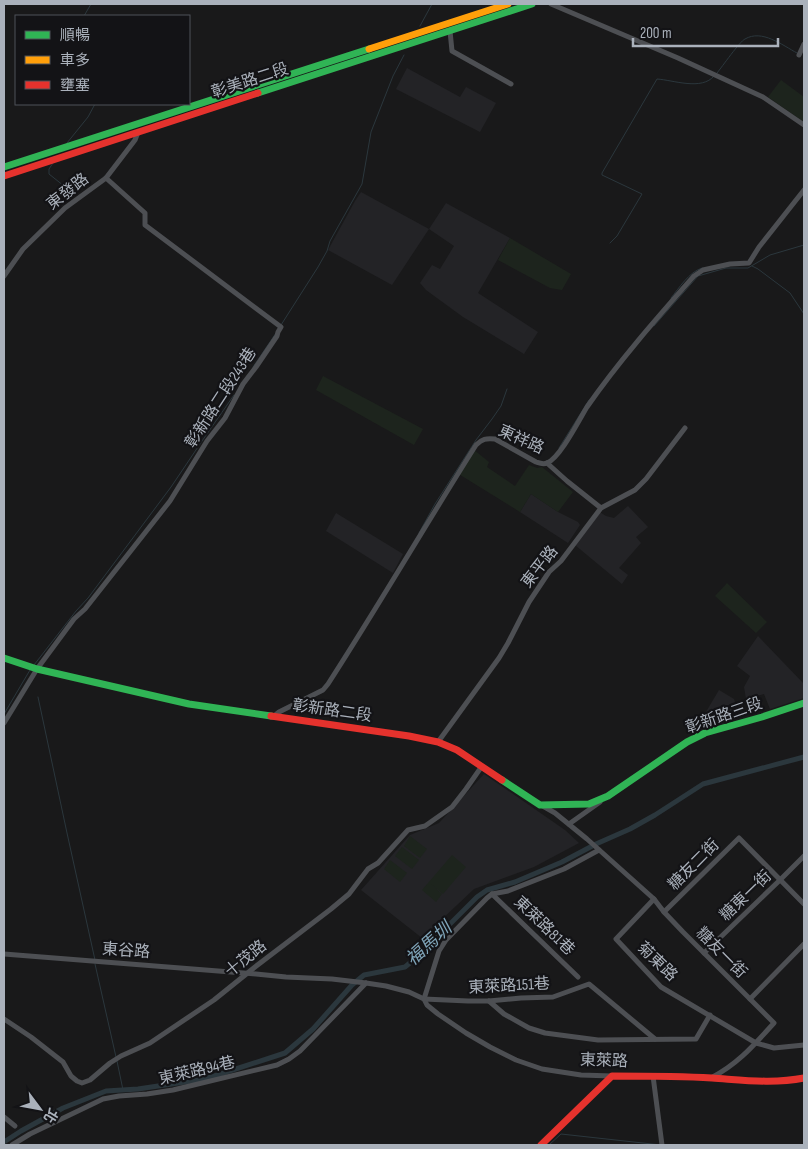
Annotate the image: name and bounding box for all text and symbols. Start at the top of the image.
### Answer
legend [15,15,190,105]
scale bar [633,15,778,47]
text: 200 m [640,24,672,43]
text: 順暢 [60,26,90,45]
text: 車多 [60,51,90,70]
street label: 彰美路二段 [209,60,291,102]
text: 壅塞 [60,76,90,95]
street label: 東發路 [43,170,93,214]
street label: 彰新路二段243巷 [181,344,261,452]
street label: 東祥路 [495,422,547,458]
street label: 東平路 [518,542,562,592]
street label: 彰新路三段 [683,694,765,738]
street label: 彰新路二段 [291,696,373,726]
street label: 糖友二街 [665,836,723,894]
street label: 糖東一街 [716,867,776,925]
street label: 東萊路81巷 [510,893,578,959]
water label: 福馬圳 [402,916,458,970]
street label: 糖友一街 [692,924,750,982]
street label: 十茂路 [221,937,271,981]
street label: 菊東路 [633,938,681,986]
street label: 東谷路 [101,940,151,962]
street label: 東萊路151巷 [468,974,550,998]
street label: 東萊路 [580,1051,628,1071]
street label: 東萊路94巷 [157,1053,237,1089]
north arrow [15,1084,65,1134]
text: 北 [40,1105,62,1126]

